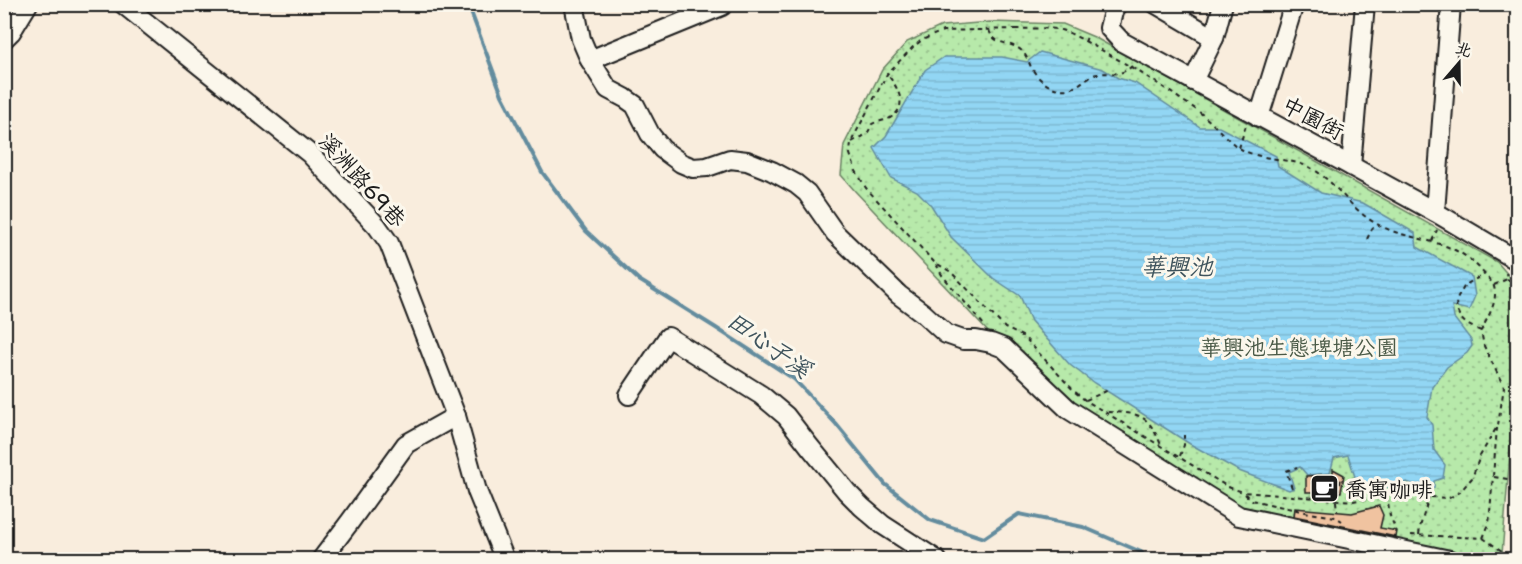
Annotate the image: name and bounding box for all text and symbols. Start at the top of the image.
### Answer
north arrow [1429,33,1489,93]
text: 北 [1453,37,1475,62]
street label: 中園街 [1277,90,1349,146]
street label: 溪洲路69巷 [312,127,412,233]
water label: 華興池 [1141,251,1214,283]
water label: 田心子溪 [721,304,819,387]
park label: 華興池生態埤塘公園 [1200,333,1398,362]
cafe icon: 喬寓咖啡 [1308,473,1340,505]
place label: 喬寓咖啡 [1345,475,1433,504]

